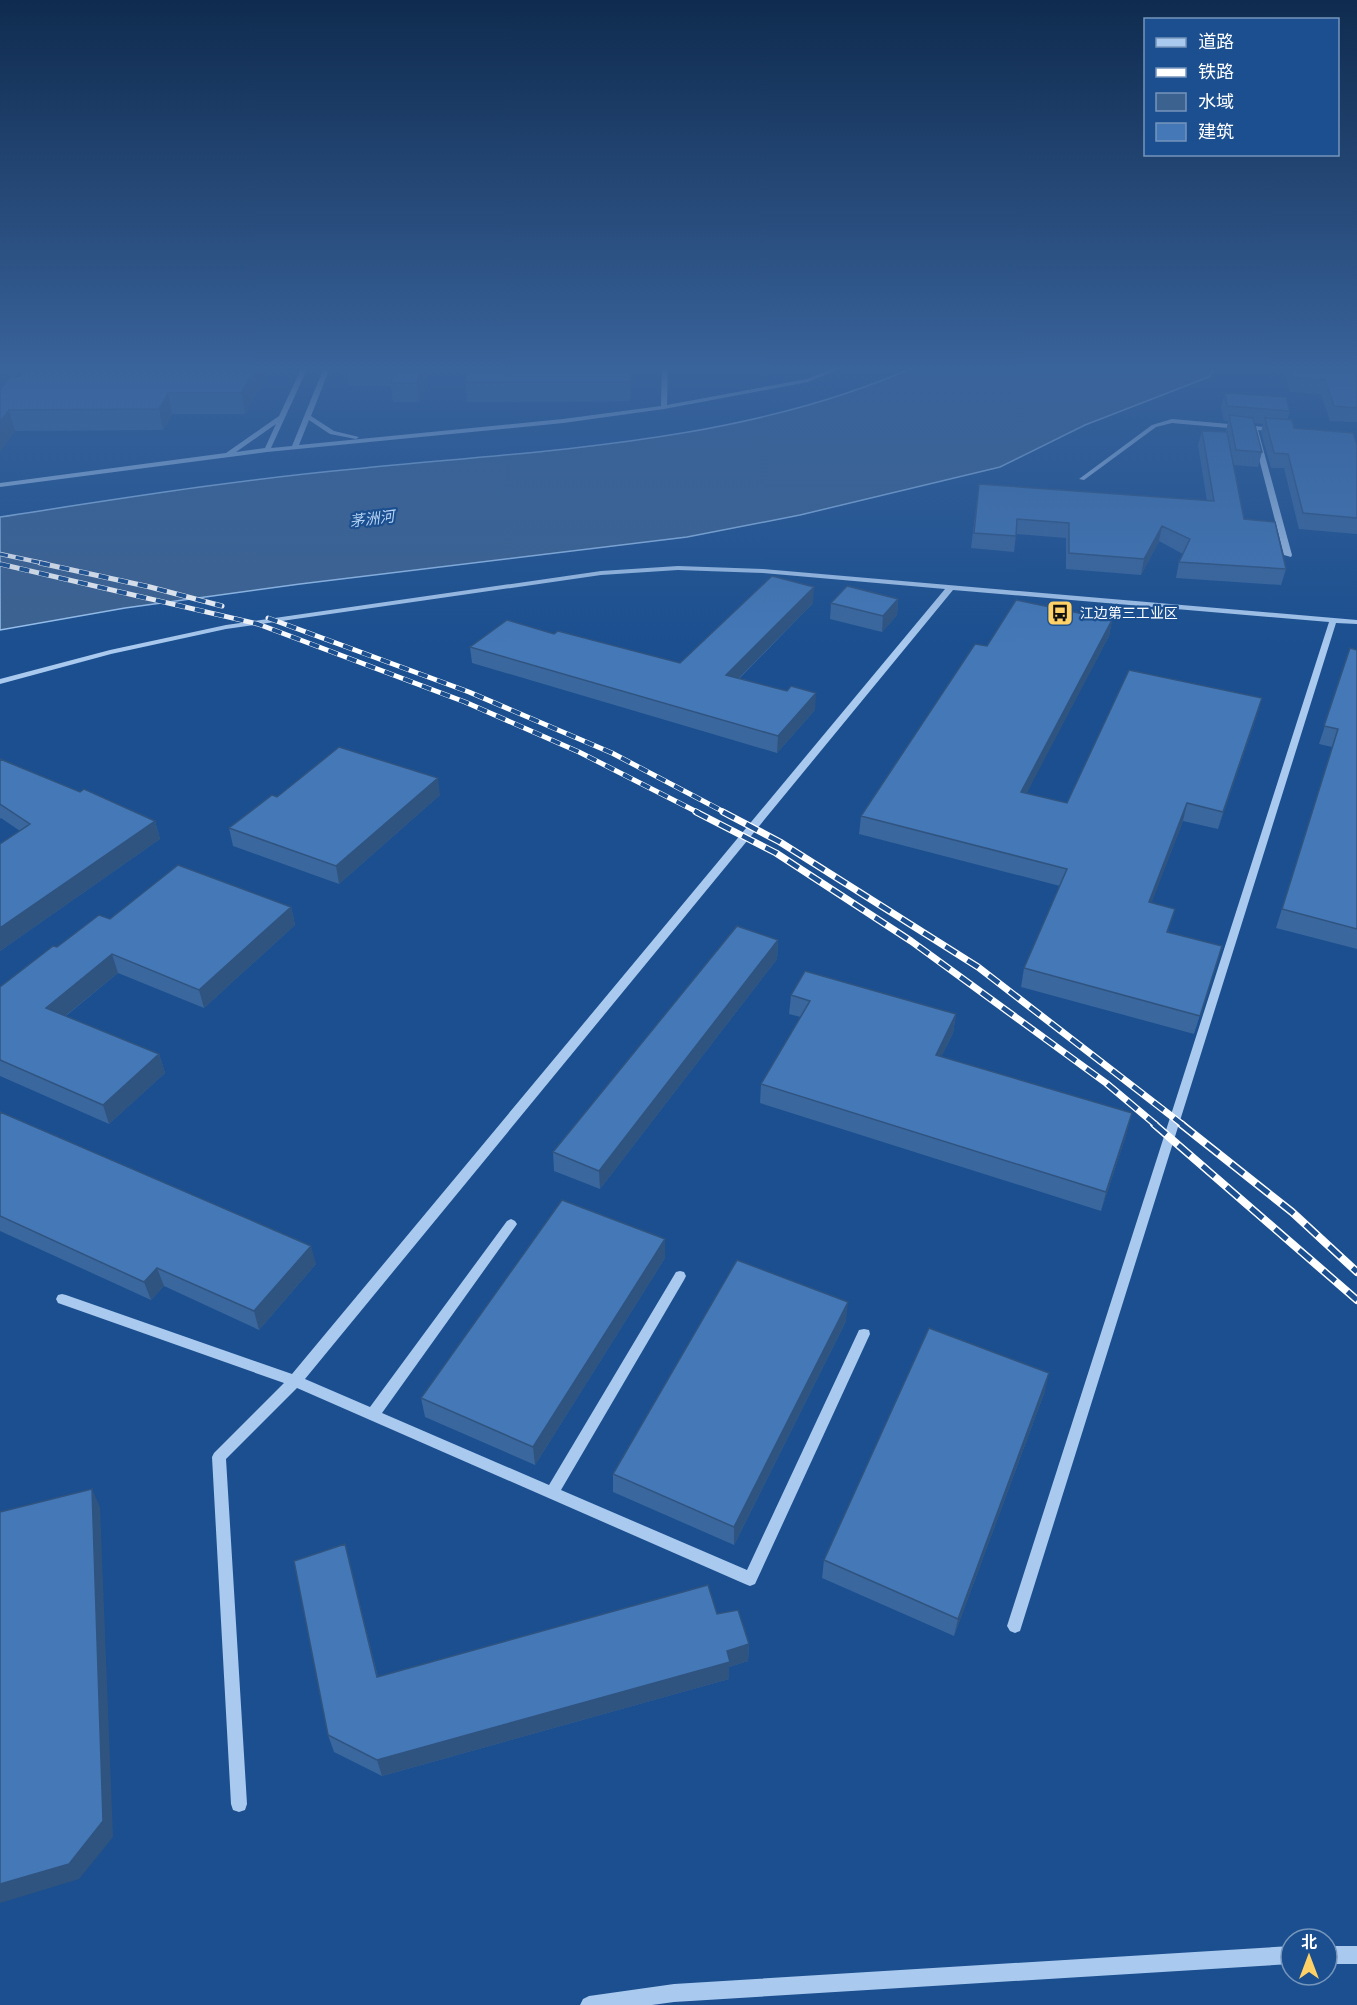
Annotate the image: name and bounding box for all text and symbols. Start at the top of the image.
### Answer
legend [1144,18,1339,156]
text: 道路 [1198,31,1234,53]
text: 铁路 [1198,61,1234,83]
text: 水域 [1198,91,1234,113]
text: 建筑 [1198,121,1234,143]
water label: 茅洲河 [349,507,398,531]
bus stop icon: 江边第三工业区 [1045,598,1075,628]
place label: 江边第三工业区 [1080,605,1178,622]
north arrow [1279,1927,1339,1987]
text: 北 [1301,1933,1317,1953]

